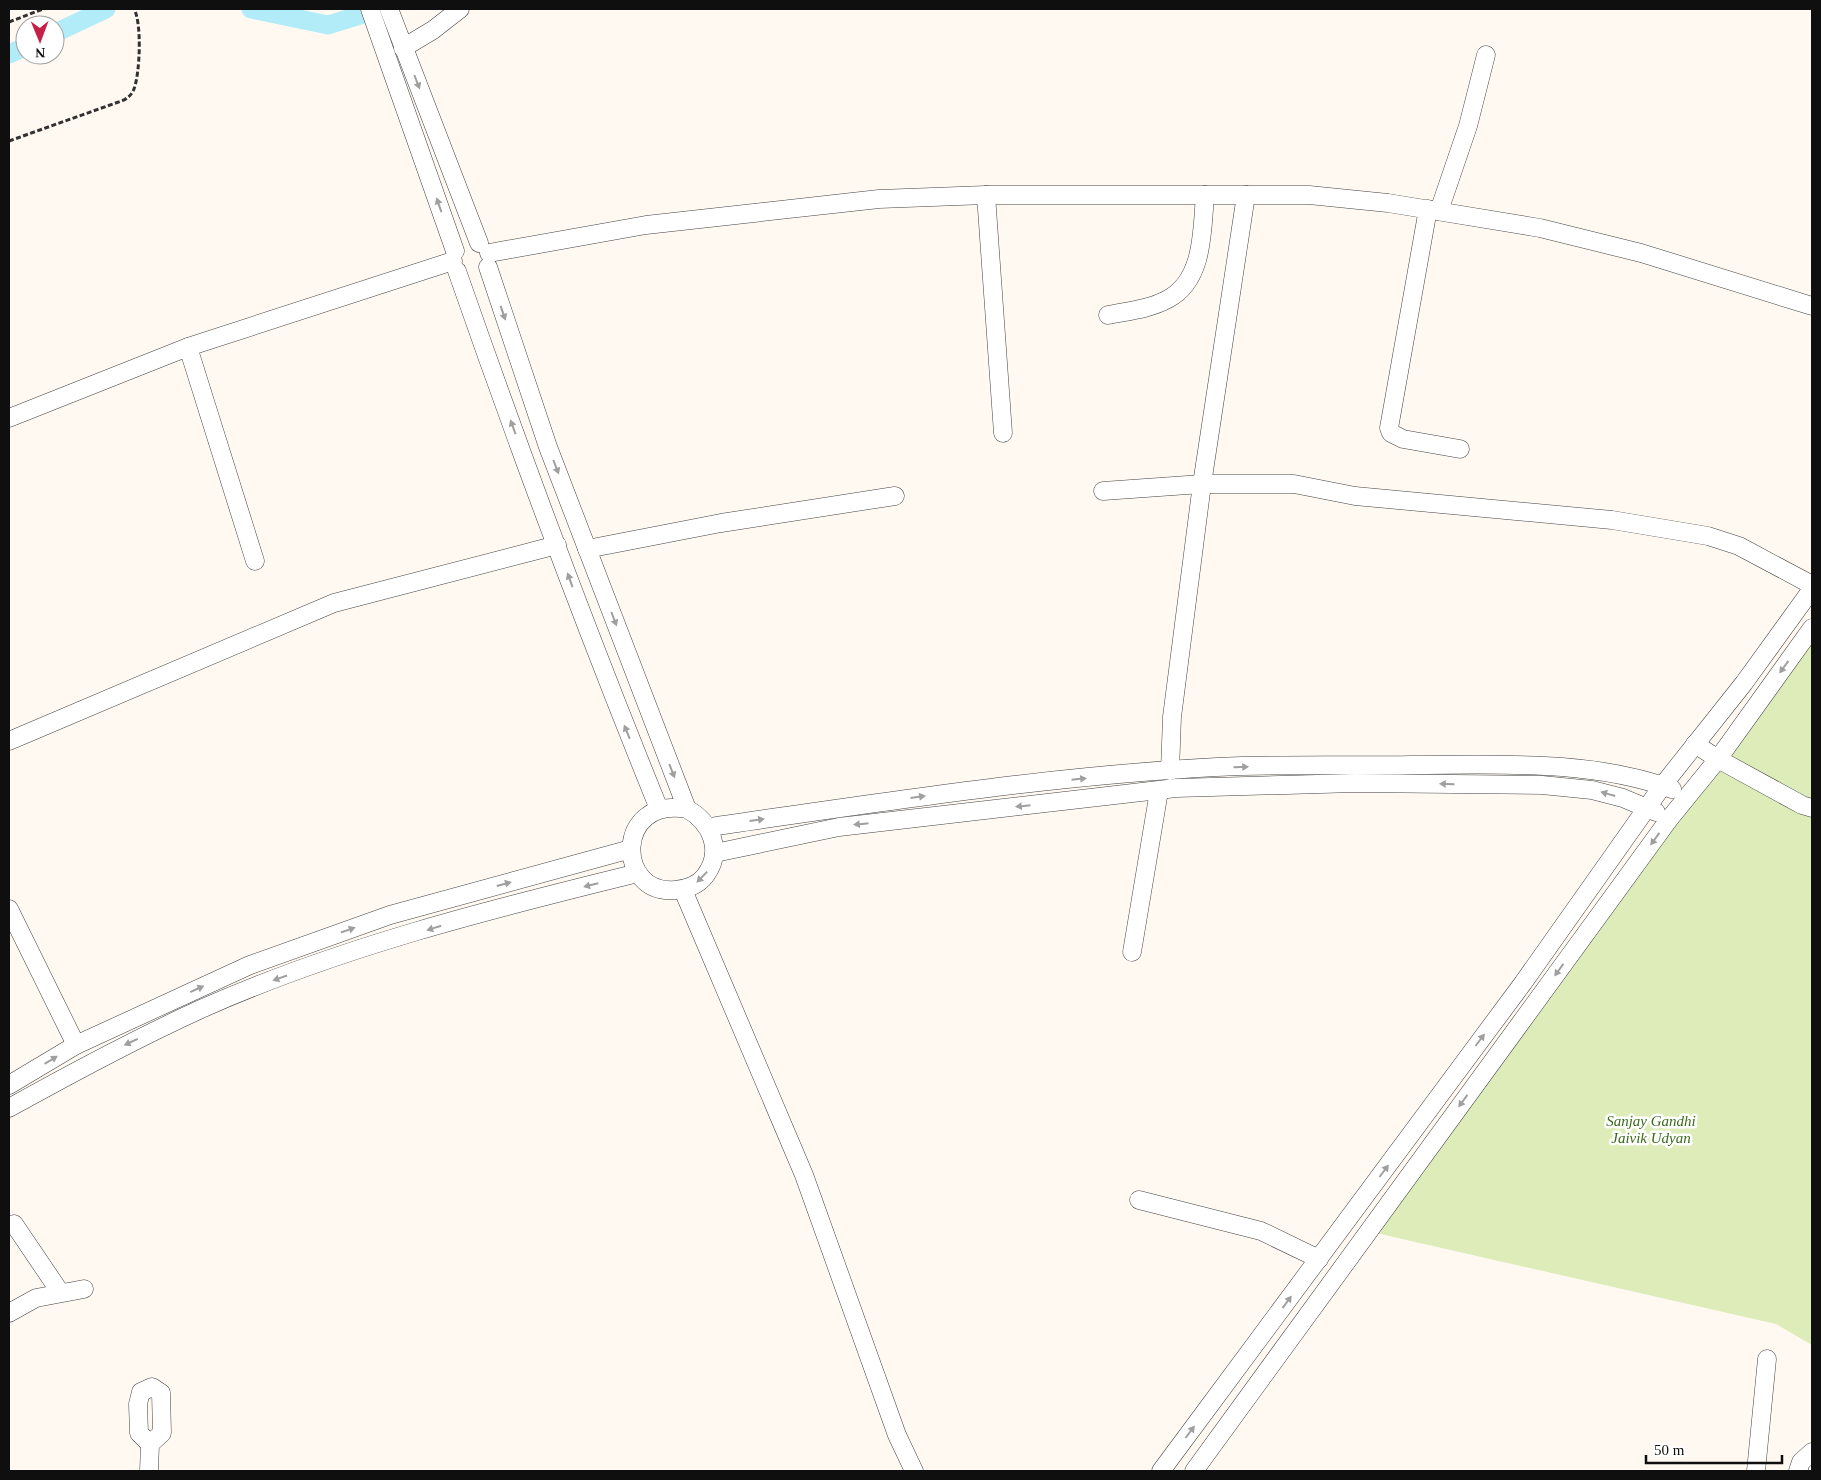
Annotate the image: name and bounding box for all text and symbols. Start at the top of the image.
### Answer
north arrow [15,15,65,65]
text: N [35,45,45,60]
one-way arrow [413,75,421,89]
one-way arrow [434,198,442,213]
one-way arrow [500,306,507,321]
one-way arrow [509,420,516,435]
one-way arrow [552,460,560,475]
one-way arrow [566,572,573,587]
one-way arrow [610,612,618,627]
one-way arrow [1779,660,1789,674]
one-way arrow [623,724,631,739]
one-way arrow [669,763,676,778]
one-way arrow [1234,763,1250,771]
one-way arrow [1072,775,1088,783]
one-way arrow [1438,780,1454,788]
one-way arrow [1601,790,1616,798]
one-way arrow [910,792,926,800]
one-way arrow [1014,802,1030,810]
one-way arrow [749,815,765,823]
one-way arrow [853,820,869,828]
one-way arrow [1649,832,1660,845]
one-way arrow [696,871,708,883]
one-way arrow [496,880,511,888]
one-way arrow [583,881,598,889]
one-way arrow [427,924,442,932]
one-way arrow [341,926,356,934]
one-way arrow [1553,963,1564,976]
one-way arrow [272,974,287,982]
one-way arrow [190,984,204,992]
one-way arrow [1475,1034,1486,1047]
one-way arrow [124,1039,138,1047]
one-way arrow [44,1055,57,1064]
one-way arrow [1457,1094,1468,1107]
park label: Sanjay Gandhi Jaivik Udyan [1606,1113,1696,1146]
one-way arrow [1378,1165,1389,1178]
one-way arrow [1282,1295,1292,1308]
one-way arrow [1185,1426,1196,1439]
scale bar [1646,1432,1782,1464]
text: 50 m [1654,1442,1685,1458]

